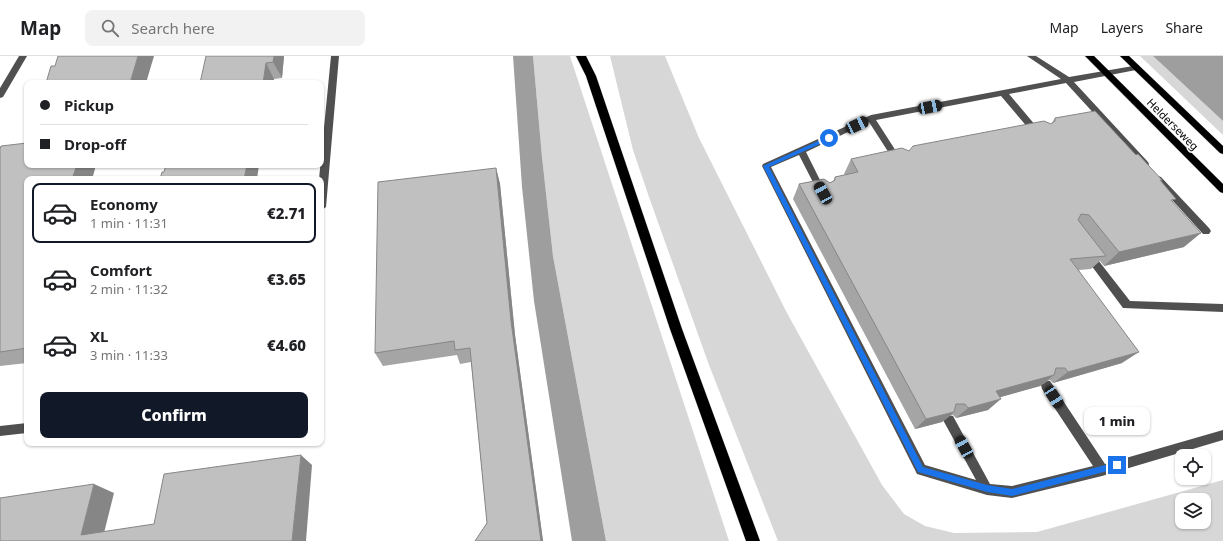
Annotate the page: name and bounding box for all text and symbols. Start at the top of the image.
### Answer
search box [85,10,365,46]
text: Map [20,15,61,41]
icon: search [99,17,121,39]
text: Search here [131,18,215,38]
text: Map [1050,18,1079,37]
text: Layers [1101,18,1143,37]
text: Share [1165,18,1203,37]
text: Pickup [64,95,114,115]
street label: Helderseweg [1144,95,1202,153]
car [917,99,943,115]
car [844,114,870,136]
route start [820,129,838,147]
text: Drop-off [64,134,126,154]
car [812,180,834,206]
text: Economy [90,194,158,214]
icon: car [42,195,78,231]
text: €2.71 [267,203,306,223]
text: 1 min · 11:31 [90,214,168,232]
text: Comfort [90,260,152,280]
icon: car [42,261,78,297]
text: €3.65 [267,269,306,289]
text: 2 min · 11:32 [90,280,168,298]
text: XL [90,326,108,346]
icon: car [42,327,78,363]
text: €4.60 [267,335,306,355]
text: 3 min · 11:33 [90,346,168,364]
car [1042,384,1066,410]
button: Confirm [40,392,308,438]
callout: 1 min [1084,407,1150,435]
text: 1 min [1099,412,1135,430]
car [953,434,975,460]
map controls [1175,449,1211,529]
button: locate [1175,449,1211,485]
route end [1108,456,1126,474]
button: layers [1175,493,1211,529]

